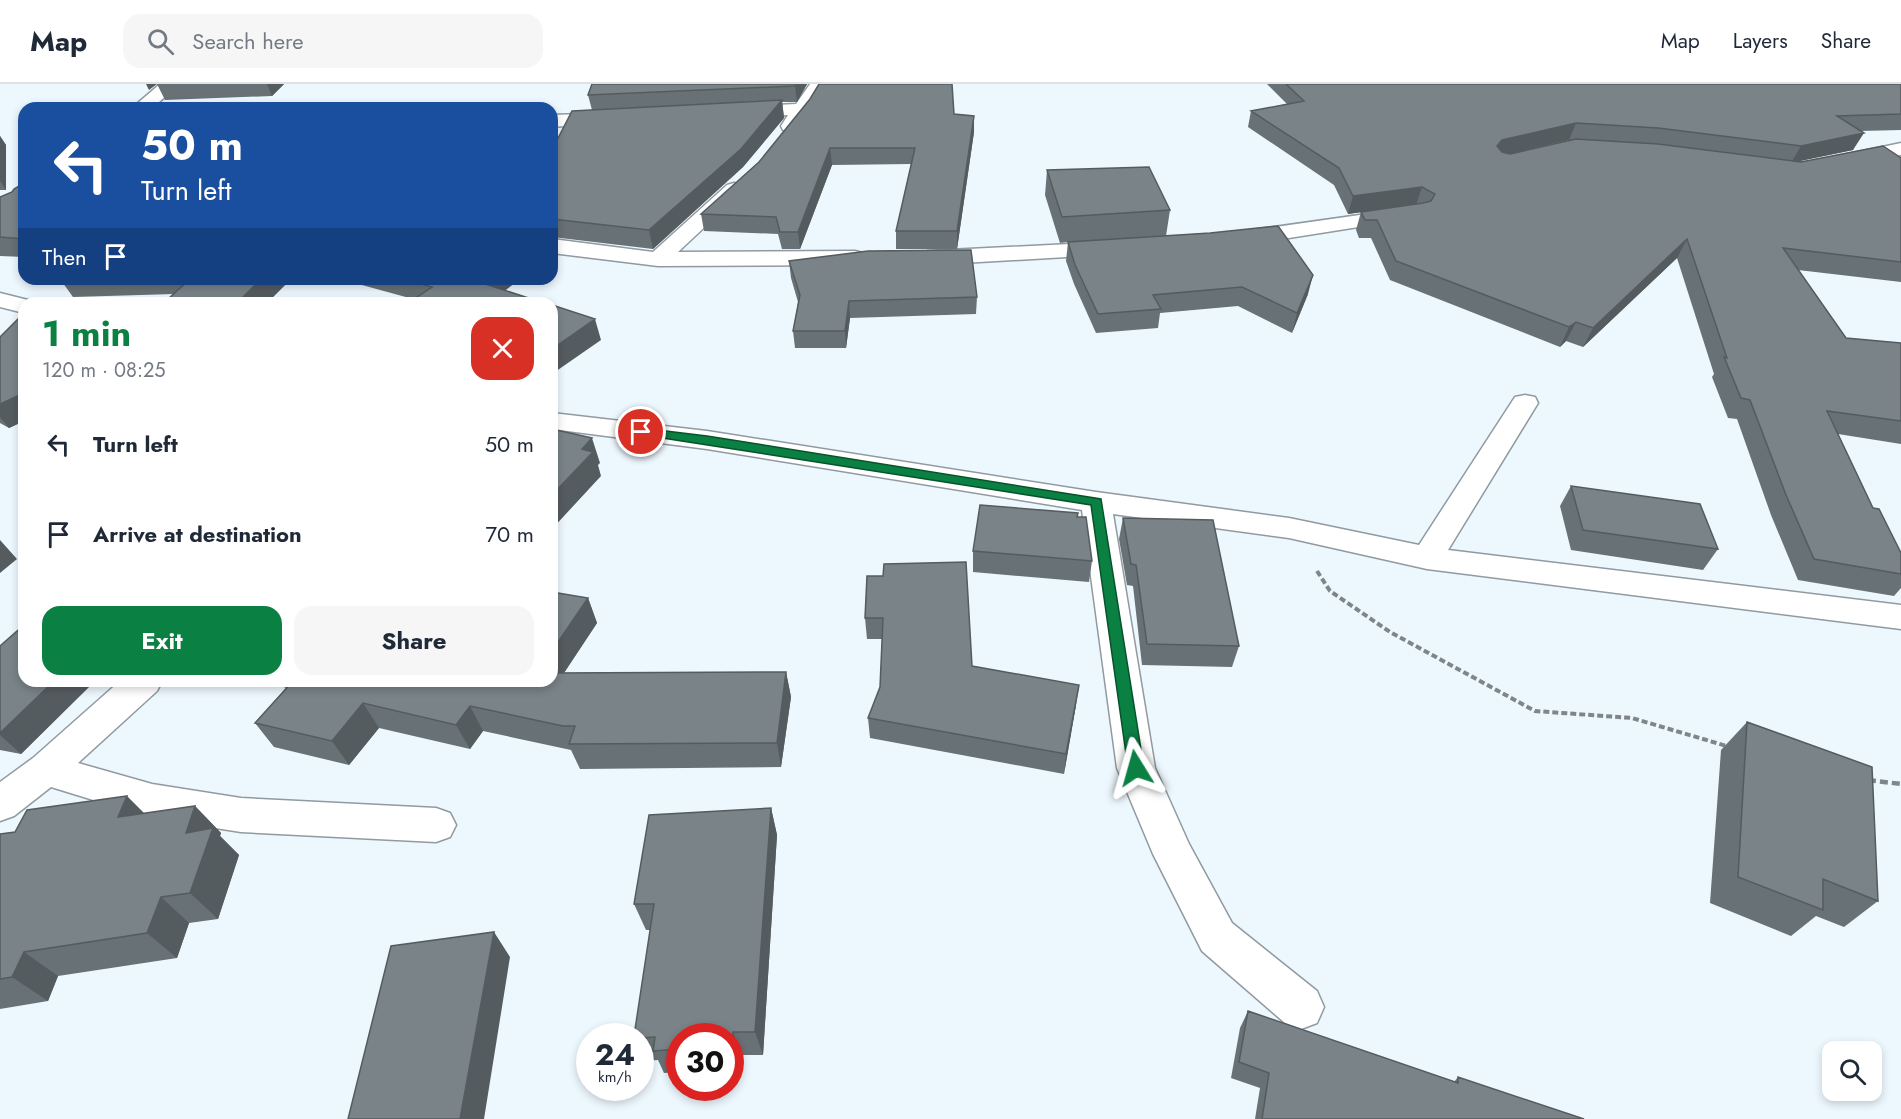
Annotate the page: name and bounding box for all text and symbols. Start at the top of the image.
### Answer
search box [123,14,543,68]
text: Map [30,21,87,62]
icon: search [144,25,177,58]
text: Search here [192,25,304,57]
text: Map [1661,26,1700,56]
text: Layers [1733,26,1788,56]
text: Share [1821,26,1871,56]
text: 50 m [141,115,243,176]
icon: left [42,126,120,204]
text: Turn left [141,171,231,210]
icon: arrive [99,240,132,273]
text: Then [42,241,87,273]
text: 1 min [42,307,131,359]
button: close [471,317,534,380]
text: 120 m · 08:25 [42,356,166,385]
pin [615,406,666,457]
icon: arrive [624,415,657,448]
icon: left [42,428,75,461]
text: Turn left [93,428,178,460]
text: 50 m [485,428,534,460]
icon: arrive [42,518,75,551]
text: Arrive at destination [93,518,302,550]
text: 70 m [485,518,534,550]
button: Exit [42,606,282,675]
button: Share [294,606,534,675]
position arrow [1104,736,1168,800]
speed limit sign: 30 [666,1023,744,1101]
text: 24 [595,1033,635,1076]
map controls [1822,1041,1882,1101]
button: search [1822,1041,1882,1101]
text: km/h [598,1066,632,1088]

